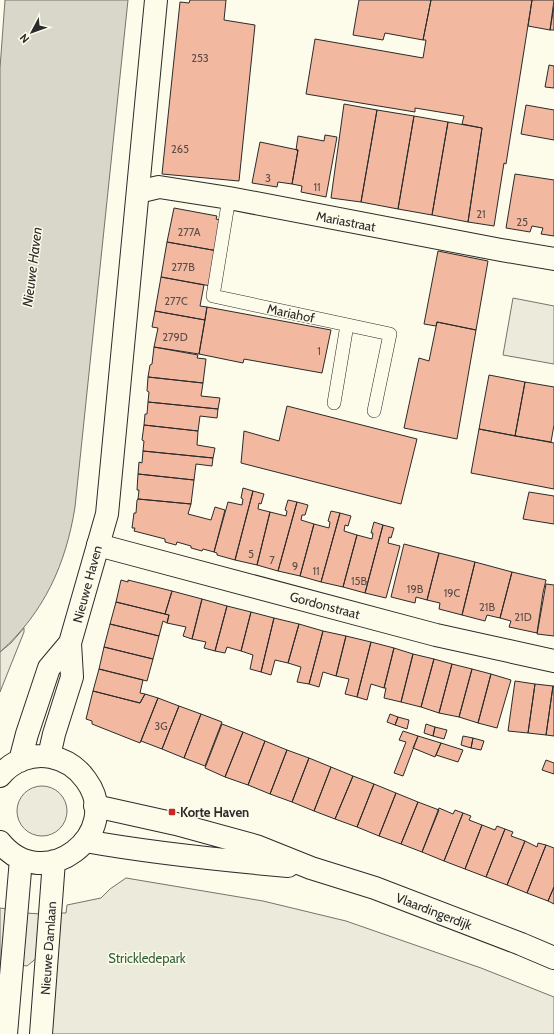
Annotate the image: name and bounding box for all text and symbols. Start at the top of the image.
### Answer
north arrow [12,12,52,52]
text: N [17,31,32,46]
house number: 253 [191,51,209,65]
house number: 265 [171,142,189,156]
house number: 3 [265,171,271,185]
house number: 11 [313,180,321,194]
street label: Mariastraat [315,207,378,235]
house number: 21 [476,207,486,221]
house number: 25 [516,215,528,229]
house number: 277A [177,225,201,239]
water label: Nieuwe Haven [18,226,46,308]
house number: 277B [171,260,195,274]
house number: 277C [164,294,188,308]
street label: Mariahof [266,300,317,326]
house number: 279D [162,330,188,344]
house number: 1 [317,344,321,358]
street label: Nieuwe Haven [69,544,105,624]
house number: 5 [248,547,254,561]
house number: 7 [269,553,275,567]
house number: 9 [292,559,298,573]
house number: 11 [312,564,320,578]
house number: 15B [351,574,367,588]
house number: 19B [407,582,424,596]
house number: 19C [444,586,461,600]
street label: Gordonstraat [288,588,362,622]
house number: 21B [479,600,495,614]
house number: 21D [514,610,532,624]
house number: 3G [154,719,168,733]
place label: Korte Haven [180,804,249,820]
marker: Korte Haven [167,807,177,817]
street label: Vlaardingerdijk [393,889,474,934]
street label: Nieuwe Damlaan [37,901,59,995]
park label: Strickledepark [108,950,186,966]

